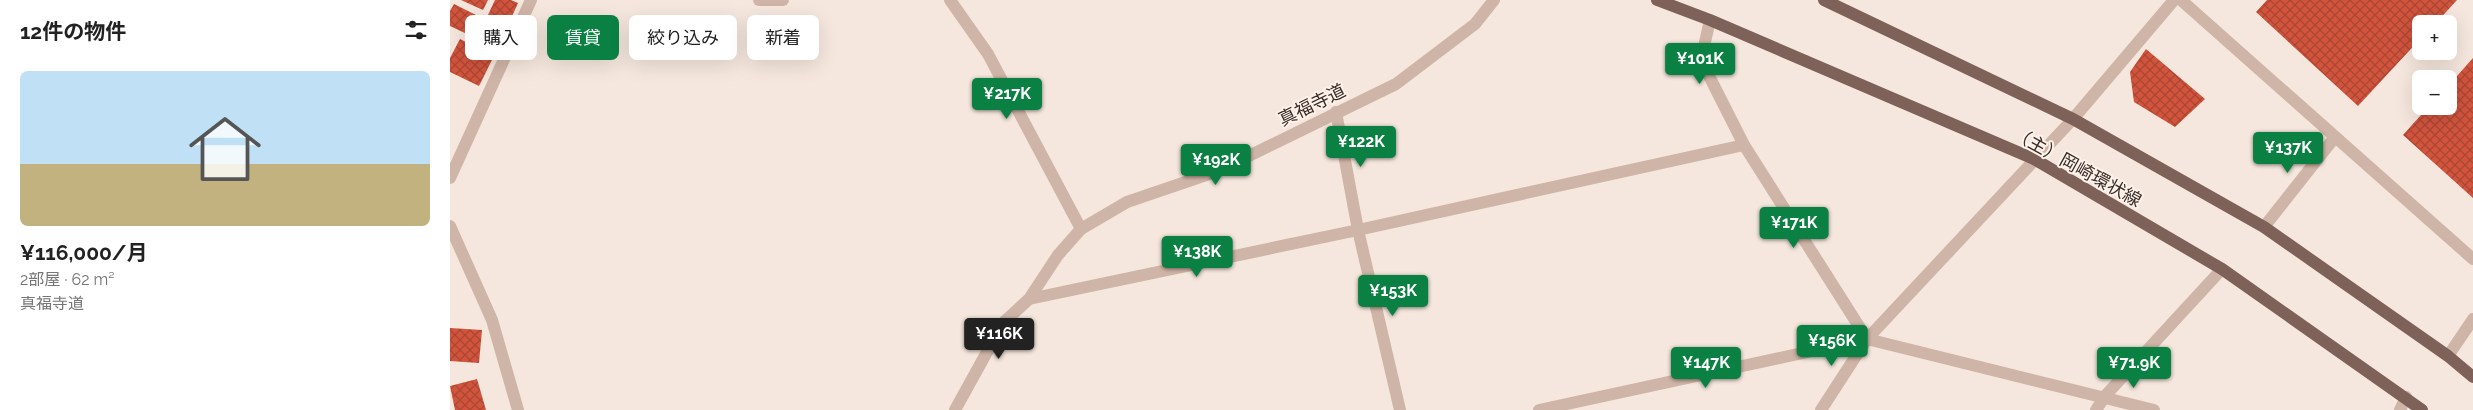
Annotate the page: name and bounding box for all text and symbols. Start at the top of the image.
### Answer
chip: 購入 [465,15,537,60]
chip: 賃貸 [547,15,619,60]
chip: 絞り込み [629,15,737,60]
chip: 新着 [747,15,819,60]
map controls [2412,15,2457,115]
button: + [2412,15,2457,60]
icon: filters [402,16,430,44]
text: 12件の物件 [20,19,126,44]
pin: ¥101K [1665,42,1735,85]
text: ¥101K [1676,49,1724,68]
button: − [2412,70,2457,115]
pin: ¥217K [972,78,1042,120]
street label: 真福寺道 [1275,79,1349,130]
text: ¥217K [983,84,1031,103]
icon: home [180,104,270,194]
street label: （主）岡崎環状線 [2009,122,2145,211]
pin: ¥122K [1326,126,1396,168]
text: ¥122K [1337,132,1385,151]
pin: ¥137K [2253,132,2323,174]
text: ¥137K [2264,138,2312,157]
pin: ¥192K [1181,144,1251,186]
text: ¥192K [1192,150,1240,169]
pin: ¥171K [1759,206,1829,249]
text: ¥171K [1771,213,1817,232]
pin: ¥138K [1162,236,1232,278]
text: ¥116,000/月 [20,240,147,265]
text: ¥138K [1173,242,1221,261]
text: 2部屋 · 62 m² [20,270,115,289]
pin: ¥153K [1358,274,1428,317]
text: ¥153K [1369,281,1417,300]
text: 真福寺道 [20,294,84,313]
pin: ¥116K [964,318,1034,360]
text: ¥116K [975,324,1023,343]
pin: ¥156K [1797,324,1867,367]
text: ¥156K [1808,331,1856,350]
pin: ¥147K [1671,346,1741,389]
pin: ¥71.9K [2093,346,2175,389]
text: ¥147K [1682,353,1730,372]
text: ¥71.9K [2108,353,2160,372]

